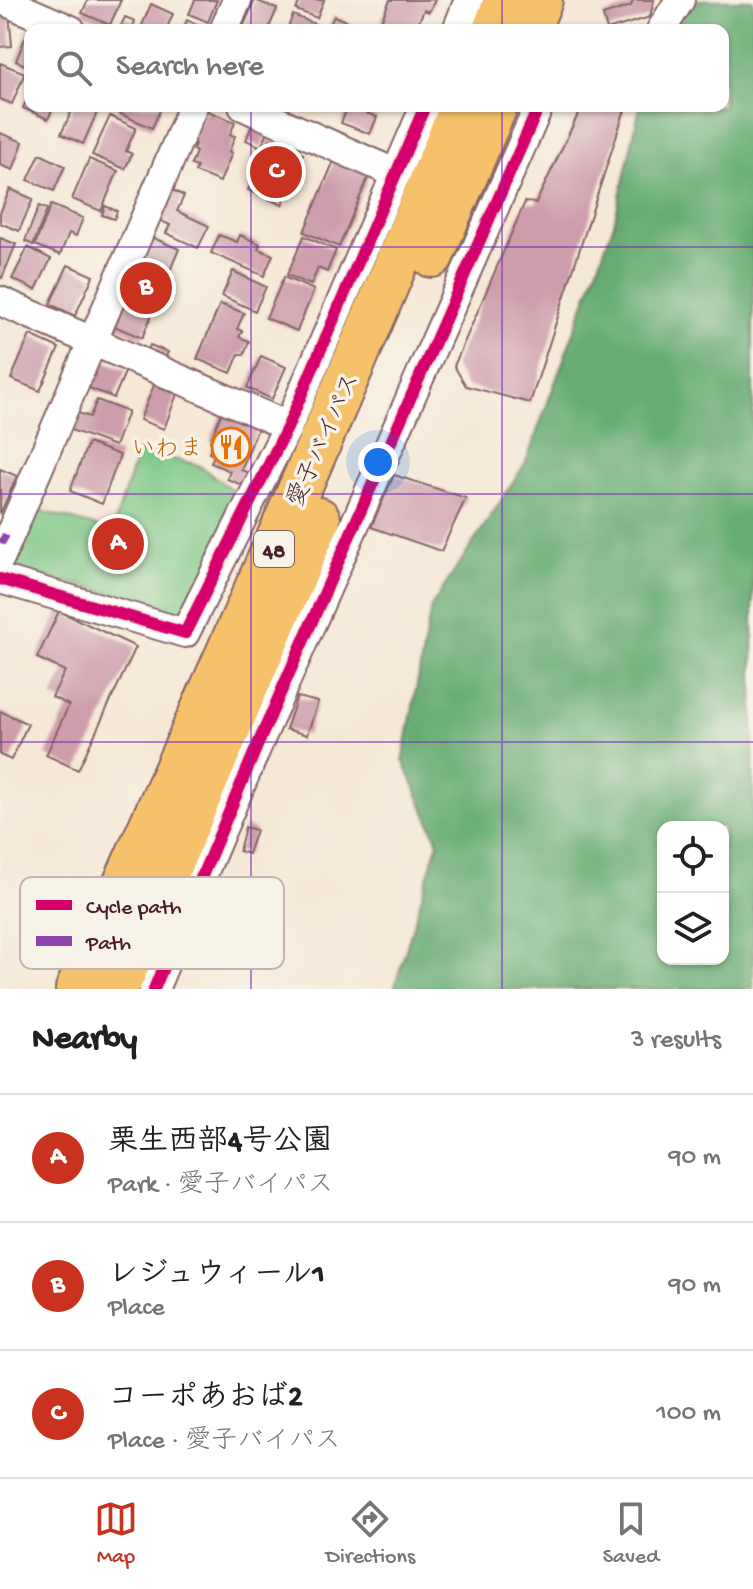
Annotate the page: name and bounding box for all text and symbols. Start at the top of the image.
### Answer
search box [24,24,729,112]
icon: search [52,46,96,90]
text: Search here [116,51,264,86]
pin: C [250,142,302,202]
pin: B [120,258,172,318]
street label: 愛子バイパス [282,369,368,512]
restaurant icon: いわま [210,426,252,468]
place label: いわま [131,436,203,465]
your location [358,442,398,482]
pin: A [92,514,144,574]
road number: 48 [254,531,294,567]
map controls [657,821,729,965]
button: locate [657,821,729,893]
legend [20,877,284,969]
button: layers [657,893,729,965]
text: Cycle path [86,896,182,922]
text: Path [85,932,131,958]
text: Nearby [32,1021,137,1061]
text: 3 results [631,1026,721,1057]
text: 栗生西部4号公園 [108,1126,332,1161]
text: A [50,1143,66,1174]
text: 90 m [669,1143,721,1174]
text: Park · 愛子バイパス [108,1171,334,1202]
text: レジュウィール1 [108,1259,325,1294]
text: B [51,1271,65,1302]
text: 90 m [669,1271,721,1302]
text: Place [108,1294,165,1325]
text: コーポあおば2 [108,1382,303,1417]
text: C [51,1399,65,1430]
text: 100 m [656,1399,721,1430]
text: Place · 愛子バイパス [108,1427,341,1458]
tab: Map [94,1497,138,1571]
tab: Directions [326,1497,415,1571]
tab: Saved [603,1497,659,1571]

